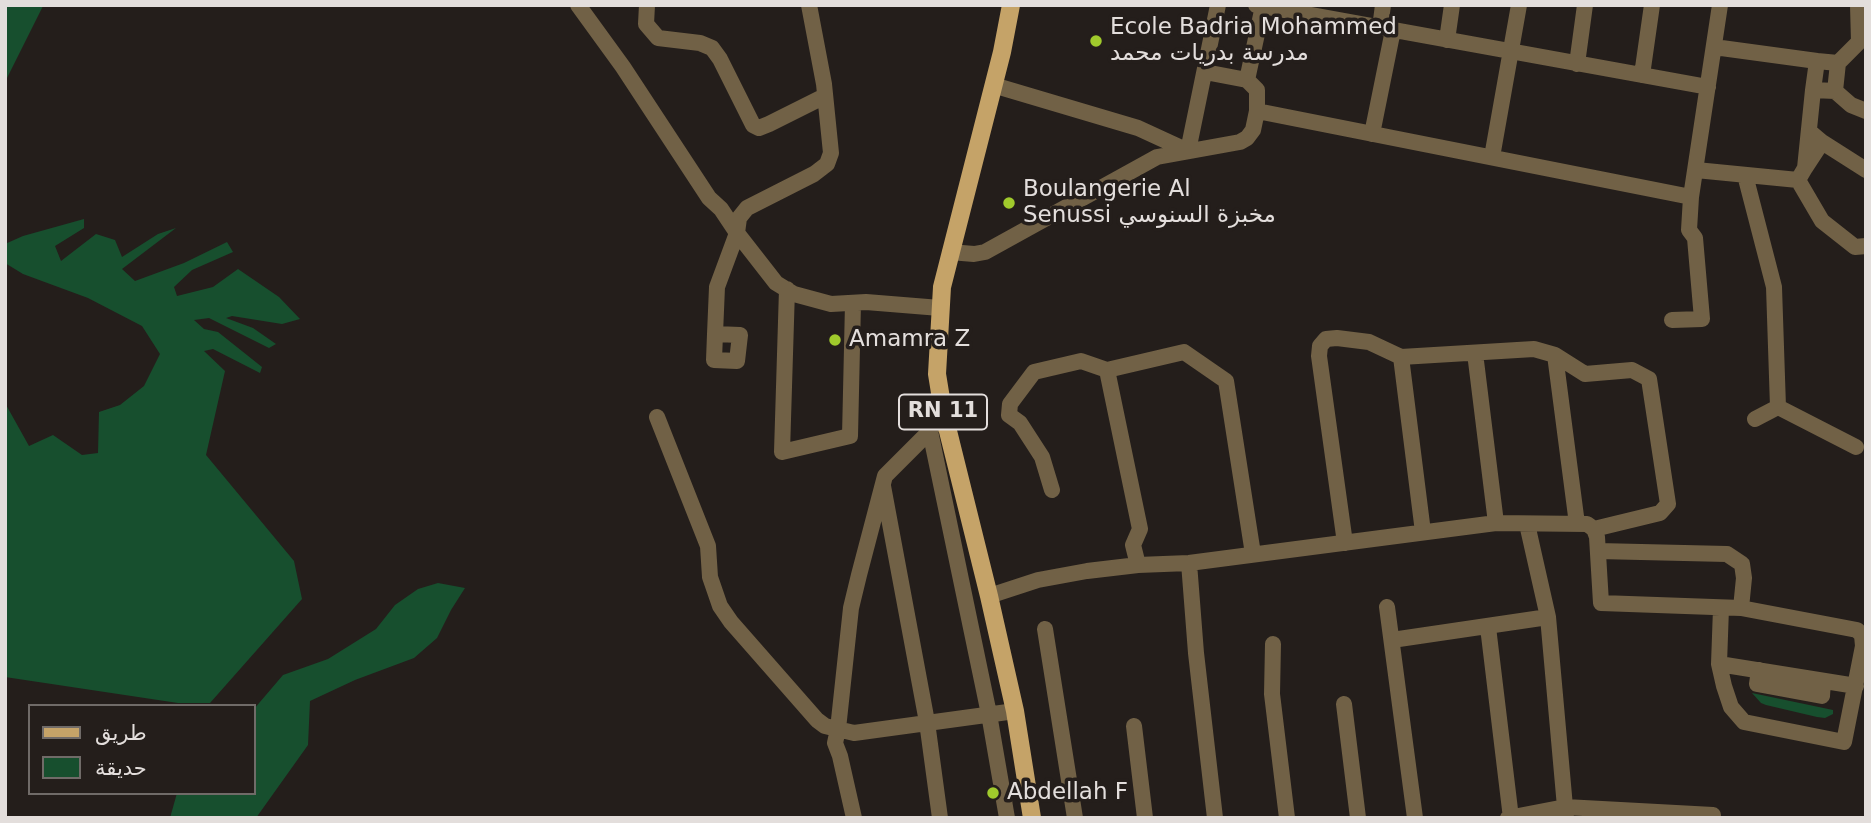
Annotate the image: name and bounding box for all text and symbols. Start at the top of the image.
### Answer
place label: Ecole Badria Mohammed مدرسة بدريات محمد [1110,14,1397,68]
marker: Ecole Badria Mohammed مدرسة بدريات محمد [1088,33,1104,49]
place label: Boulangerie Al Senussi مخبزة السنوسي [1023,176,1276,230]
marker: Boulangerie Al Senussi مخبزة السنوسي [1001,195,1017,211]
place label: Amamra Z [849,326,970,354]
marker: Amamra Z [827,332,843,348]
road number: RN 11 [899,394,987,430]
legend [28,704,256,795]
text: طريق [95,721,147,745]
text: حديقة [95,756,147,780]
place label: Abdellah F [1007,779,1128,807]
marker: Abdellah F [985,785,1001,801]

